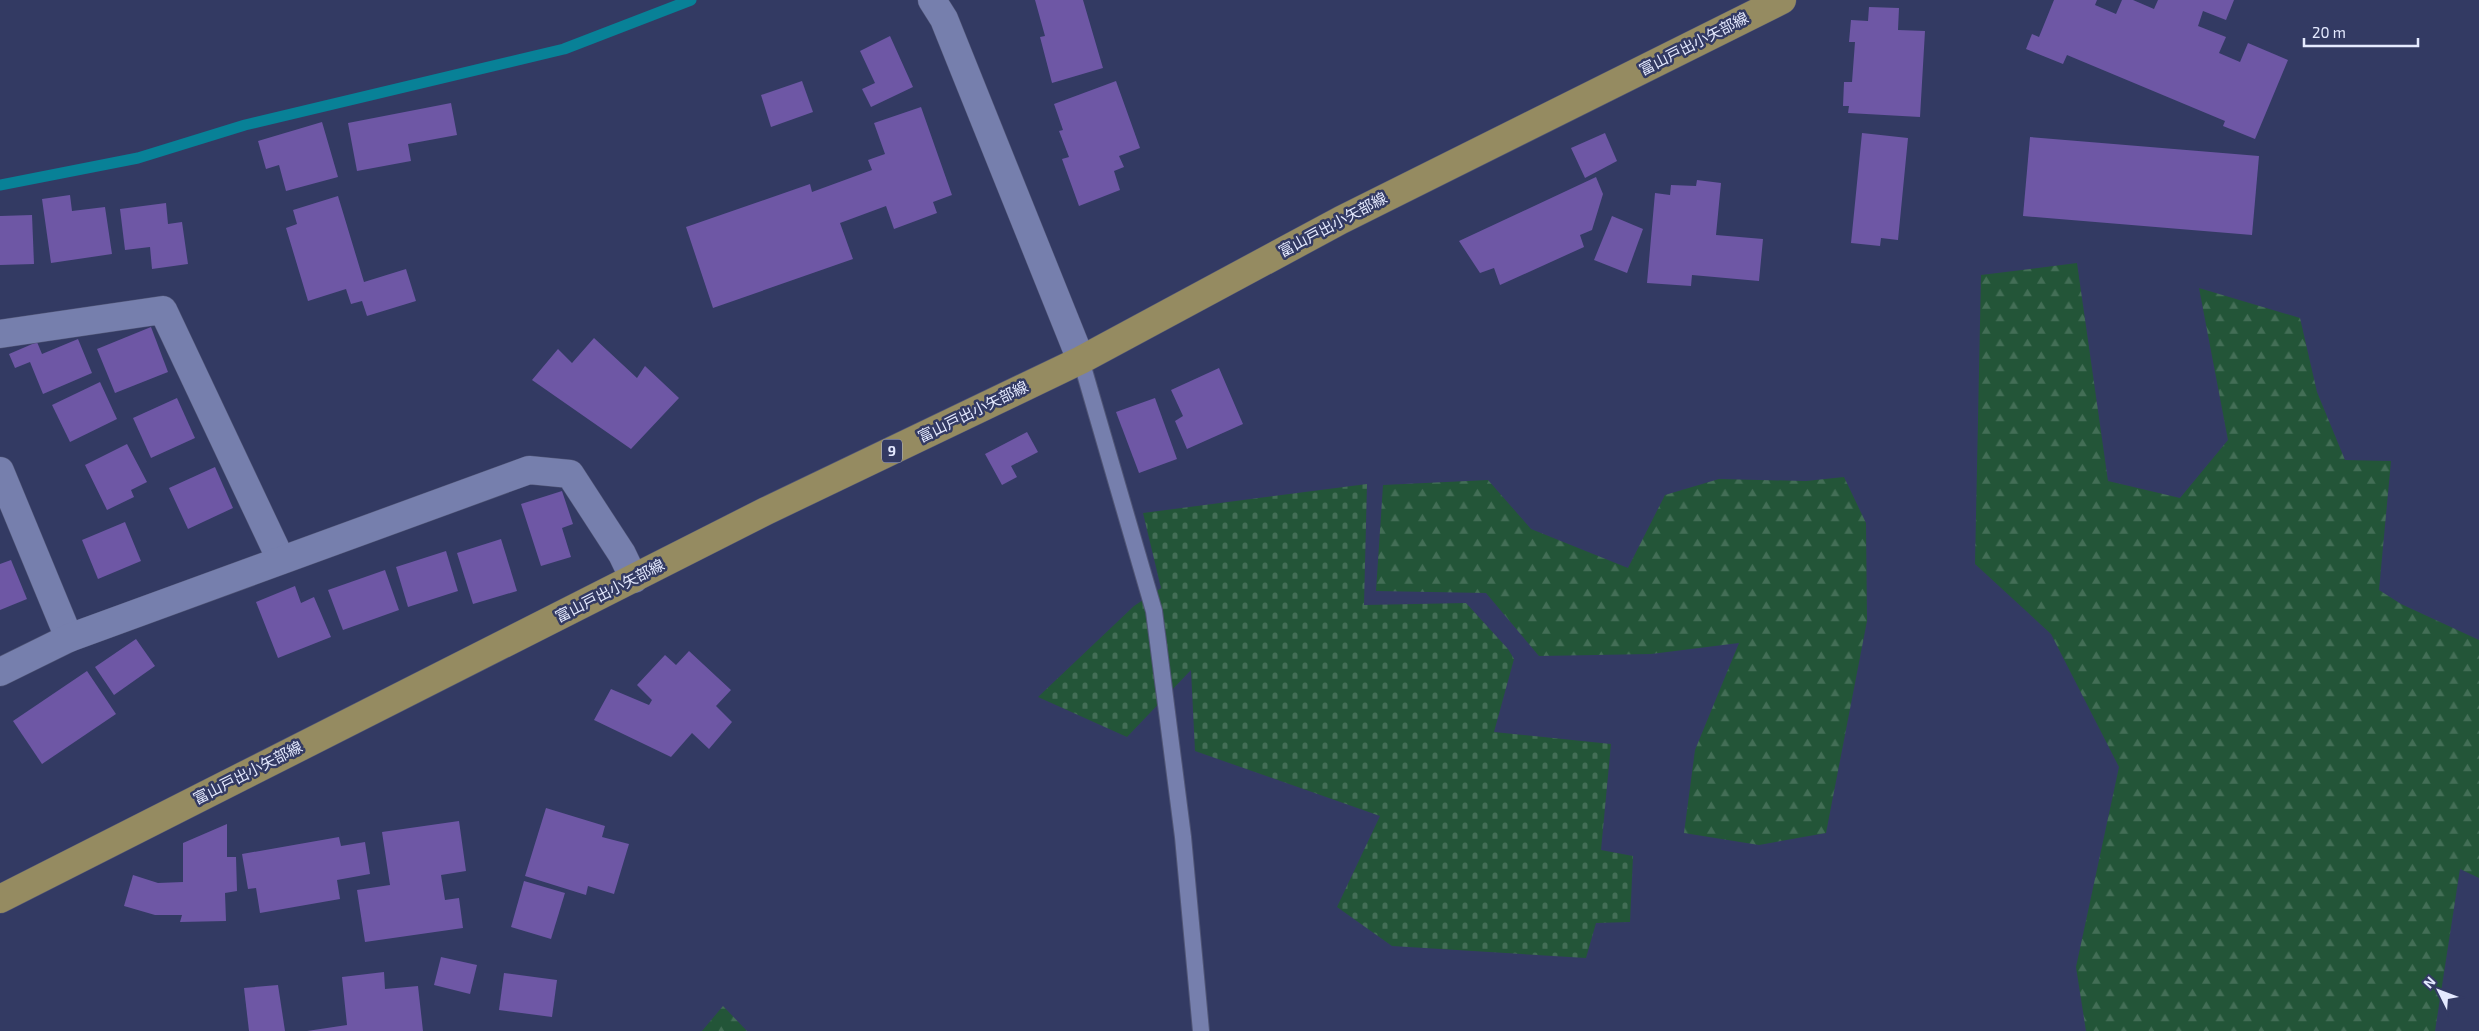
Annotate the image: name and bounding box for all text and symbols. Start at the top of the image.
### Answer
street label: 富山戸出小矢部線 [1636,8,1751,78]
scale bar [2304,15,2418,47]
text: 20 m [2312,23,2346,41]
street label: 富山戸出小矢部線 [1275,188,1390,260]
street label: 富山戸出小矢部線 [915,377,1030,445]
road number: 9 [882,440,902,462]
street label: 富山戸出小矢部線 [552,555,667,625]
street label: 富山戸出小矢部線 [190,737,305,807]
north arrow [2414,966,2464,1016]
text: N [2419,973,2439,991]

